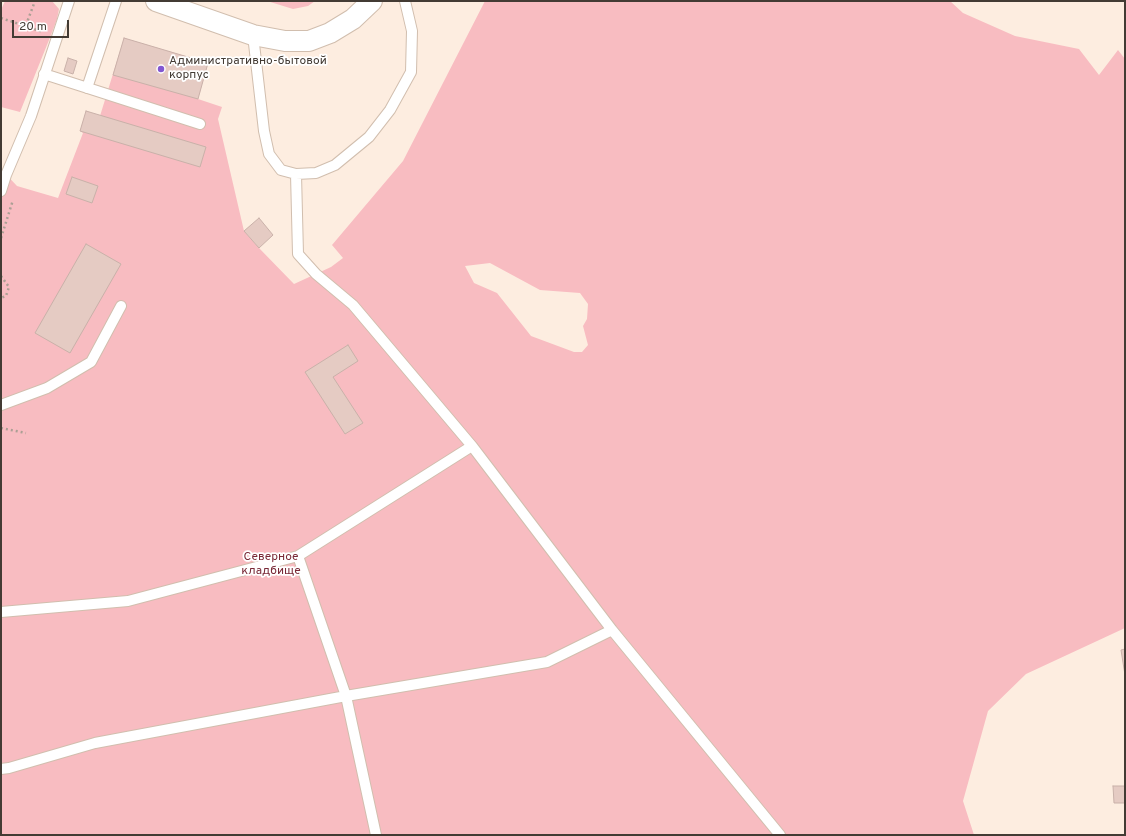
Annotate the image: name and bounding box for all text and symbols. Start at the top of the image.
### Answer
scale bar [14,12,71,38]
text: 20 m [19,19,47,35]
place label: Административно-бытовой корпус [169,55,327,83]
marker: Административно-бытовой корпус [156,64,166,74]
park label: Северное кладбище [241,551,301,579]

